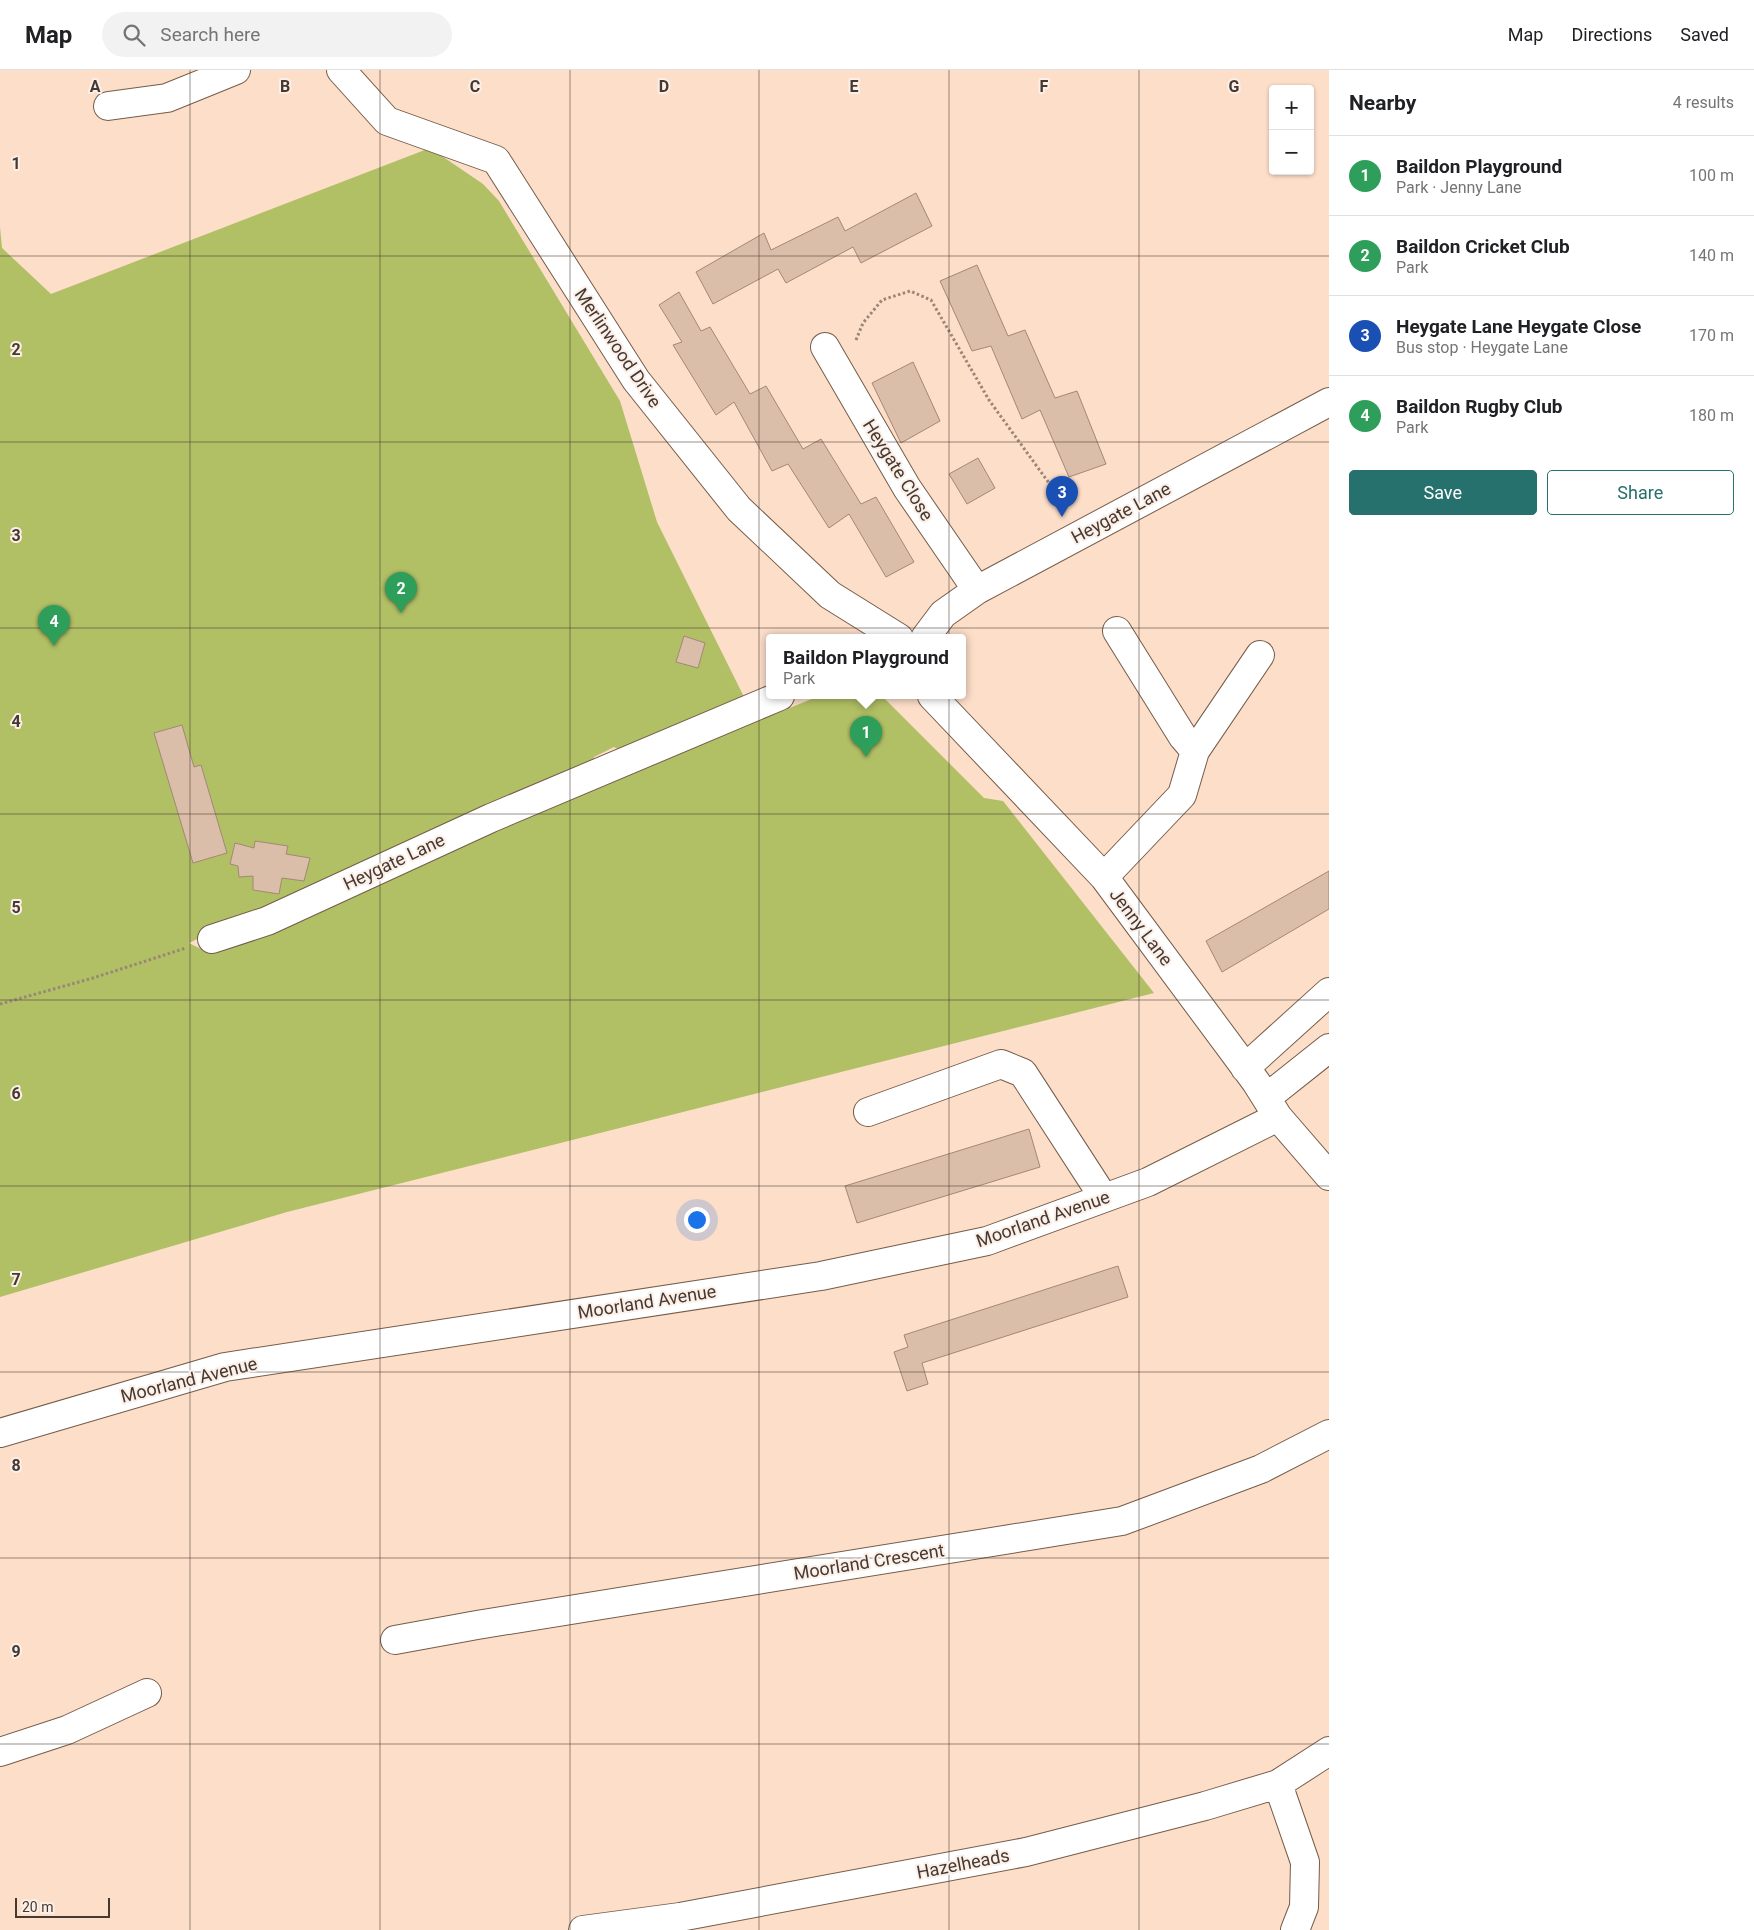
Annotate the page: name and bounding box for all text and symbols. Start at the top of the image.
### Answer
search box [102,12,452,57]
text: Map [25,21,72,49]
icon: search [120,21,148,49]
text: Search here [160,23,260,46]
text: Map [1508,24,1543,45]
text: Directions [1571,24,1652,45]
text: Saved [1680,24,1729,45]
text: A [90,77,101,96]
text: B [280,77,290,96]
text: C [470,77,480,96]
text: D [659,77,669,96]
text: E [850,77,859,96]
text: F [1040,77,1049,96]
text: G [1229,77,1240,96]
map controls [1269,85,1314,175]
button: + [1269,85,1314,130]
text: Nearby [1349,91,1416,115]
text: 4 results [1673,93,1734,112]
button: − [1269,130,1314,175]
text: 1 [11,154,21,173]
text: Baildon Playground [1396,155,1562,178]
text: 1 [1360,166,1370,185]
text: 100 m [1689,166,1734,185]
text: Park · Jenny Lane [1396,178,1522,197]
text: Baildon Cricket Club [1396,235,1570,258]
text: 2 [1360,246,1370,265]
text: 140 m [1689,246,1734,265]
text: Park [1396,258,1428,277]
street label: Merlinwood Drive [571,284,666,411]
text: Heygate Lane Heygate Close [1396,315,1641,338]
text: 3 [1360,326,1370,345]
text: 170 m [1689,326,1734,345]
text: Bus stop · Heygate Lane [1396,338,1568,357]
text: 2 [11,340,21,359]
text: Baildon Rugby Club [1396,395,1562,418]
text: 4 [1360,406,1370,425]
text: 180 m [1689,406,1734,425]
street label: Heygate Close [859,415,938,524]
text: Park [1396,418,1428,437]
button: Save [1349,470,1537,515]
button: Share [1547,470,1734,515]
pin: 3 [1046,476,1078,517]
street label: Heygate Lane [1068,478,1174,548]
text: 3 [11,526,21,545]
pin: 2 [385,572,417,613]
pin: 4 [38,605,70,646]
popup [766,634,966,699]
text: Baildon Playground [783,646,949,669]
text: Park [783,669,815,688]
text: 4 [11,712,21,731]
pin: 1 [850,716,882,757]
street label: Heygate Lane [340,829,448,894]
street label: Jenny Lane [1106,884,1177,969]
text: 5 [11,898,21,917]
text: 6 [11,1084,21,1103]
street label: Moorland Avenue [973,1186,1112,1251]
your location [684,1207,710,1233]
text: 7 [11,1270,21,1289]
street label: Moorland Avenue [576,1280,718,1323]
street label: Moorland Avenue [118,1352,259,1407]
text: 8 [11,1456,21,1475]
street label: Moorland Crescent [792,1539,946,1584]
text: 9 [11,1642,21,1661]
street label: Hazelheads [915,1844,1011,1883]
scale bar [15,1895,110,1918]
text: 20 m [22,1899,54,1915]

